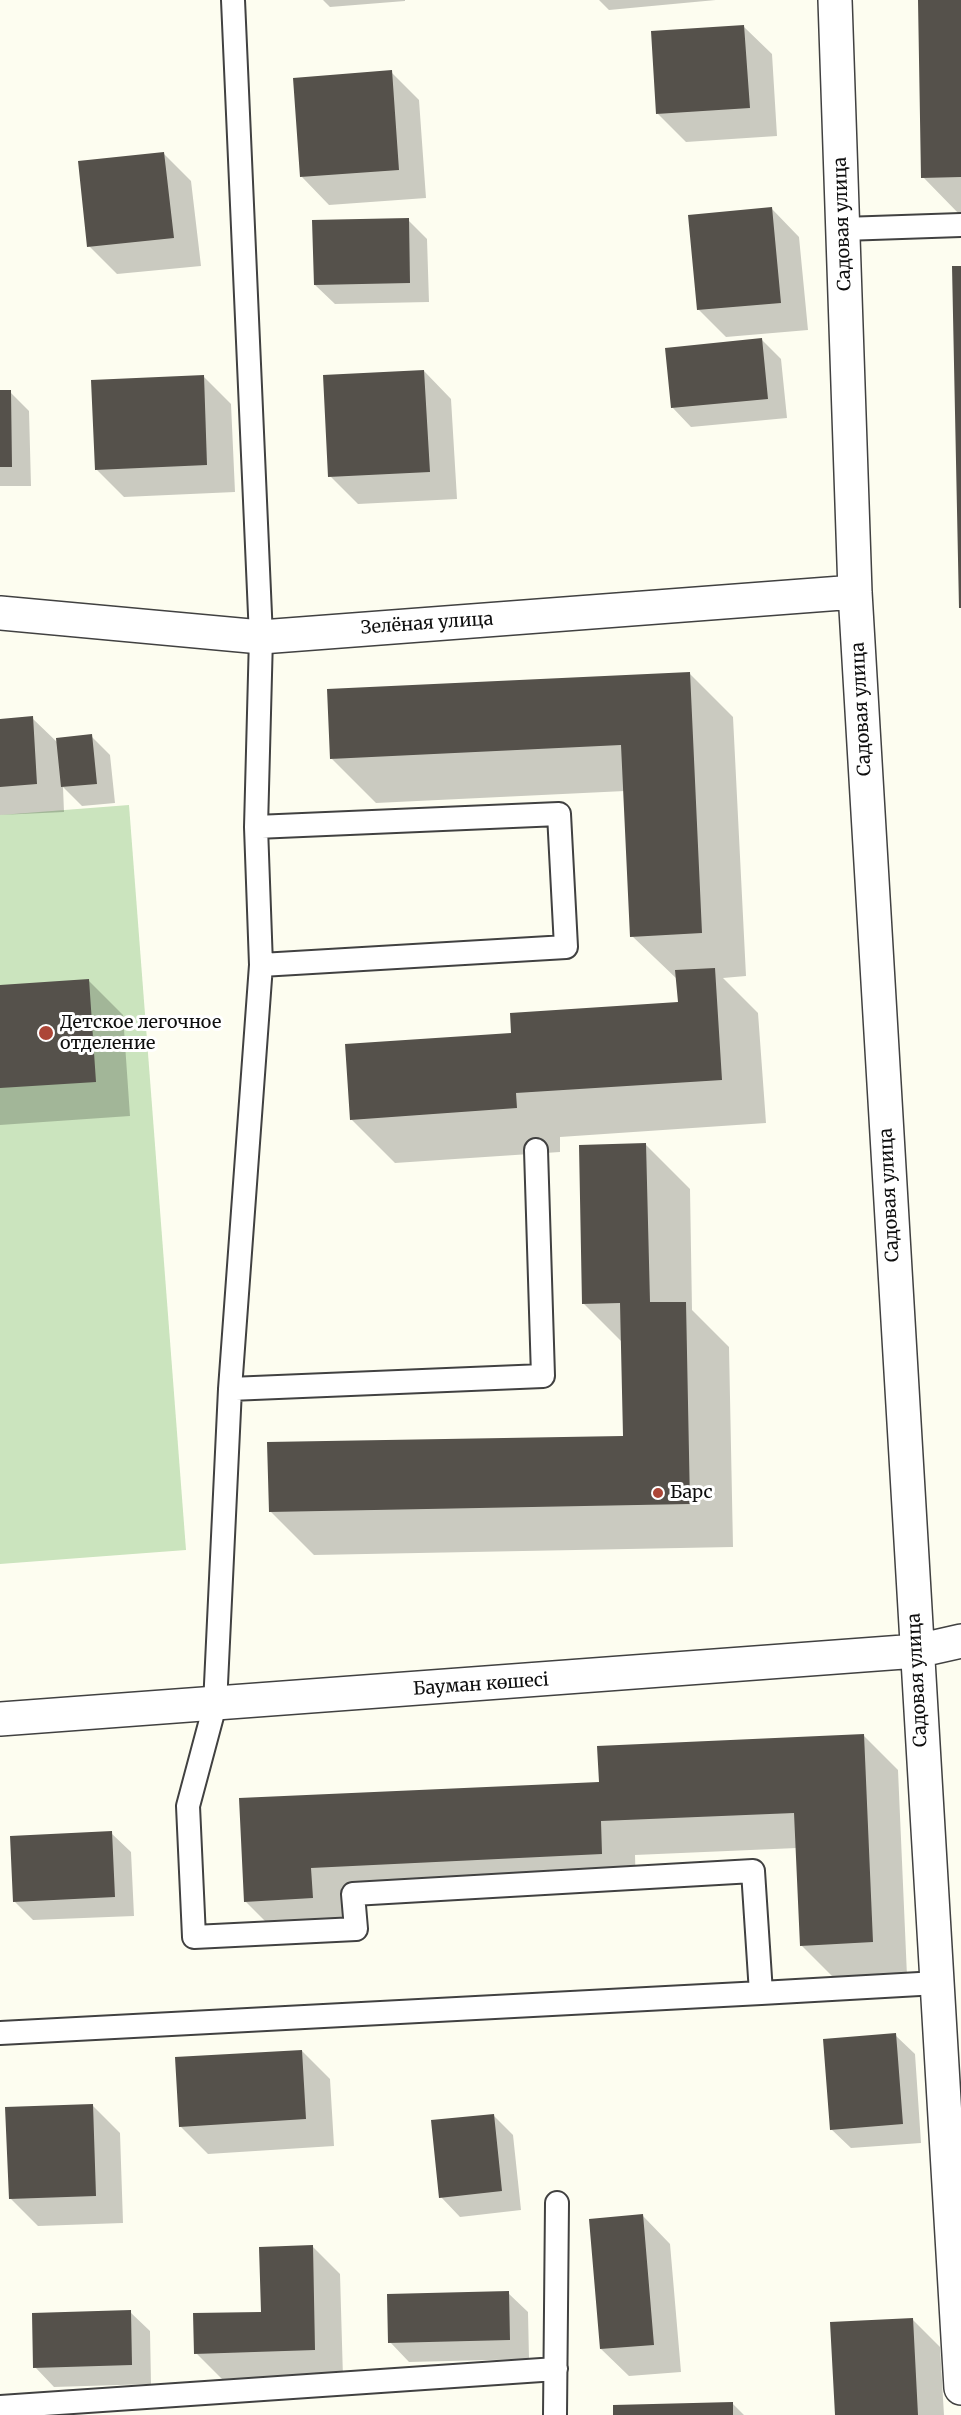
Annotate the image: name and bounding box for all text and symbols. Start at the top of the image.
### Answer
street label: Садовая улица [830,157,856,291]
street label: Зелёная улица [360,609,494,639]
street label: Садовая улица [848,642,876,776]
place label: Детское легочное отделение [60,1012,221,1054]
marker: Детское легочное отделение [37,1024,55,1042]
street label: Садовая улица [876,1128,904,1262]
place label: Барс [670,1482,713,1504]
marker: Барс [651,1486,665,1500]
street label: Садовая улица [904,1613,932,1747]
street label: Бауман көшесі [412,1669,550,1701]

